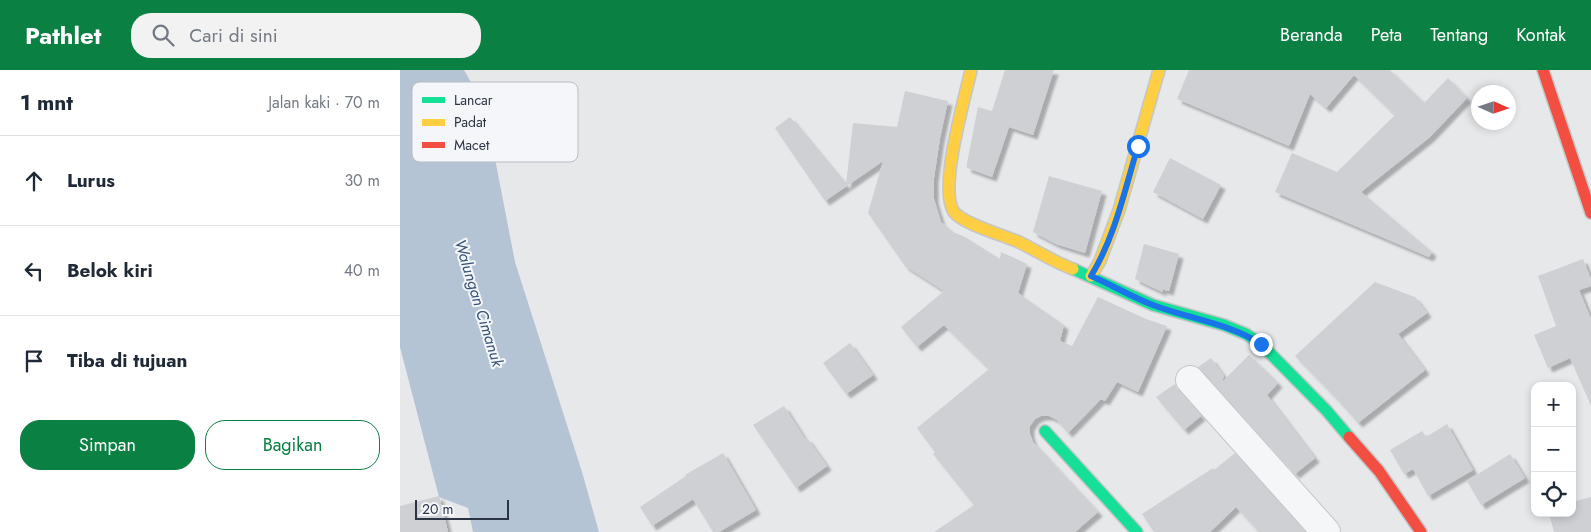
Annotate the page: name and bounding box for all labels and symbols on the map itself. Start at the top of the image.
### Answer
legend [412,82,578,162]
north arrow [1471,85,1516,130]
text: Lancar [454,90,493,110]
text: Padat [454,112,487,132]
text: Macet [454,135,490,155]
route start [1127,135,1150,158]
water label: Walungan Cimanuk [449,237,510,371]
route end [1250,333,1273,356]
scale bar [415,497,509,520]

